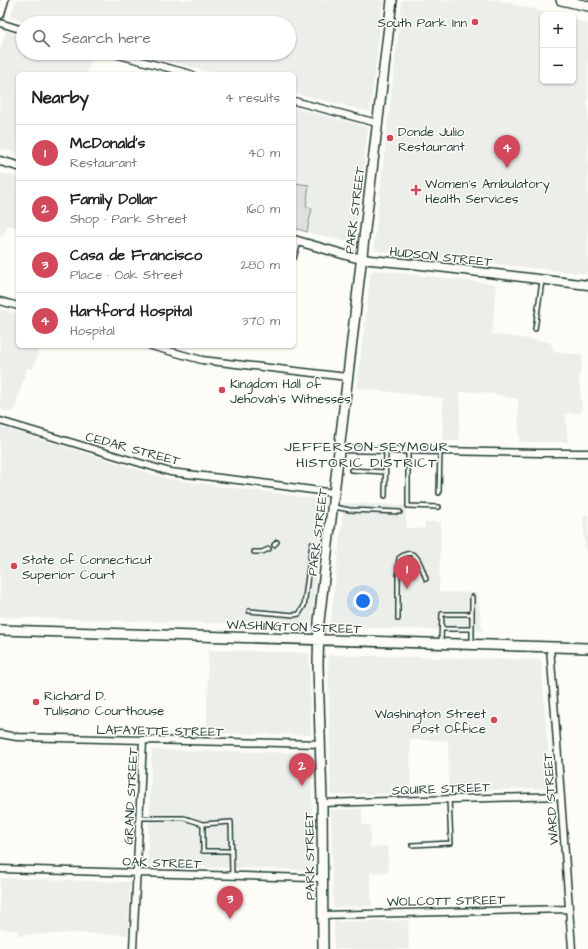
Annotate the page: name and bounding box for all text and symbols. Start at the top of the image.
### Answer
map controls [540,12,576,84]
button: + [540,12,576,48]
place label: South Park Inn [378,14,467,32]
search box [16,16,296,60]
marker: South Park Inn [470,17,480,27]
icon: search [30,27,52,49]
text: Search here [62,28,151,49]
button: − [540,48,576,84]
text: Nearby [32,86,89,110]
text: 4 results [225,89,280,107]
place label: Donde Julio Restaurant [398,123,466,156]
text: McDonald's [70,133,145,154]
marker: Donde Julio Restaurant [385,133,395,143]
pin: 4 [494,135,520,168]
text: 1 [44,144,46,162]
text: 40 m [248,144,280,162]
text: Restaurant [70,154,137,172]
street label: PARK STREET [341,164,369,255]
place label: Women’s Ambulatory Health Services [425,175,550,208]
marker: Women’s Ambulatory Health Services [410,184,422,196]
text: Family Dollar [70,189,157,210]
text: 2 [41,200,49,218]
text: 160 m [247,200,280,218]
text: Shop · Park Street [70,210,187,228]
street label: HUDSON STREET [389,243,494,271]
text: Casa de Francisco [70,245,202,266]
text: 3 [42,256,48,274]
text: 280 m [241,256,280,274]
text: Place · Oak Street [70,266,183,284]
text: Hartford Hospital [70,301,192,322]
text: 4 [41,312,49,330]
text: 370 m [242,312,280,330]
text: Hospital [70,322,115,340]
place label: Kingdom Hall of Jehovah's Witnesses [230,375,351,408]
marker: Kingdom Hall of Jehovah's Witnesses [217,385,227,395]
street label: CEDAR STREET [83,428,183,470]
district label: JEFFERSON–SEYMOUR HISTORIC DISTRICT [284,437,450,473]
street label: PARK STREET [304,486,332,577]
place label: State of Connecticut Superior Court [22,551,153,584]
pin: 1 [394,556,420,589]
marker: State of Connecticut Superior Court [9,561,19,571]
your location [353,591,373,611]
street label: WASHINGTON STREET [226,616,363,638]
place label: Richard D. Tulisano Courthouse [44,687,164,720]
marker: Richard D. Tulisano Courthouse [31,697,41,707]
place label: Washington Street Post Office [375,705,487,738]
marker: Washington Street Post Office [489,715,499,725]
street label: LAFAYETTE STREET [96,721,225,741]
street label: GRAND STREET [119,746,143,845]
street label: WARD STREET [539,751,563,846]
pin: 2 [289,753,315,786]
street label: SQUIRE STREET [392,778,491,800]
street label: PARK STREET [300,811,320,900]
street label: OAK STREET [122,853,203,873]
pin: 3 [217,886,243,919]
street label: WOLCOTT STREET [387,891,506,911]

